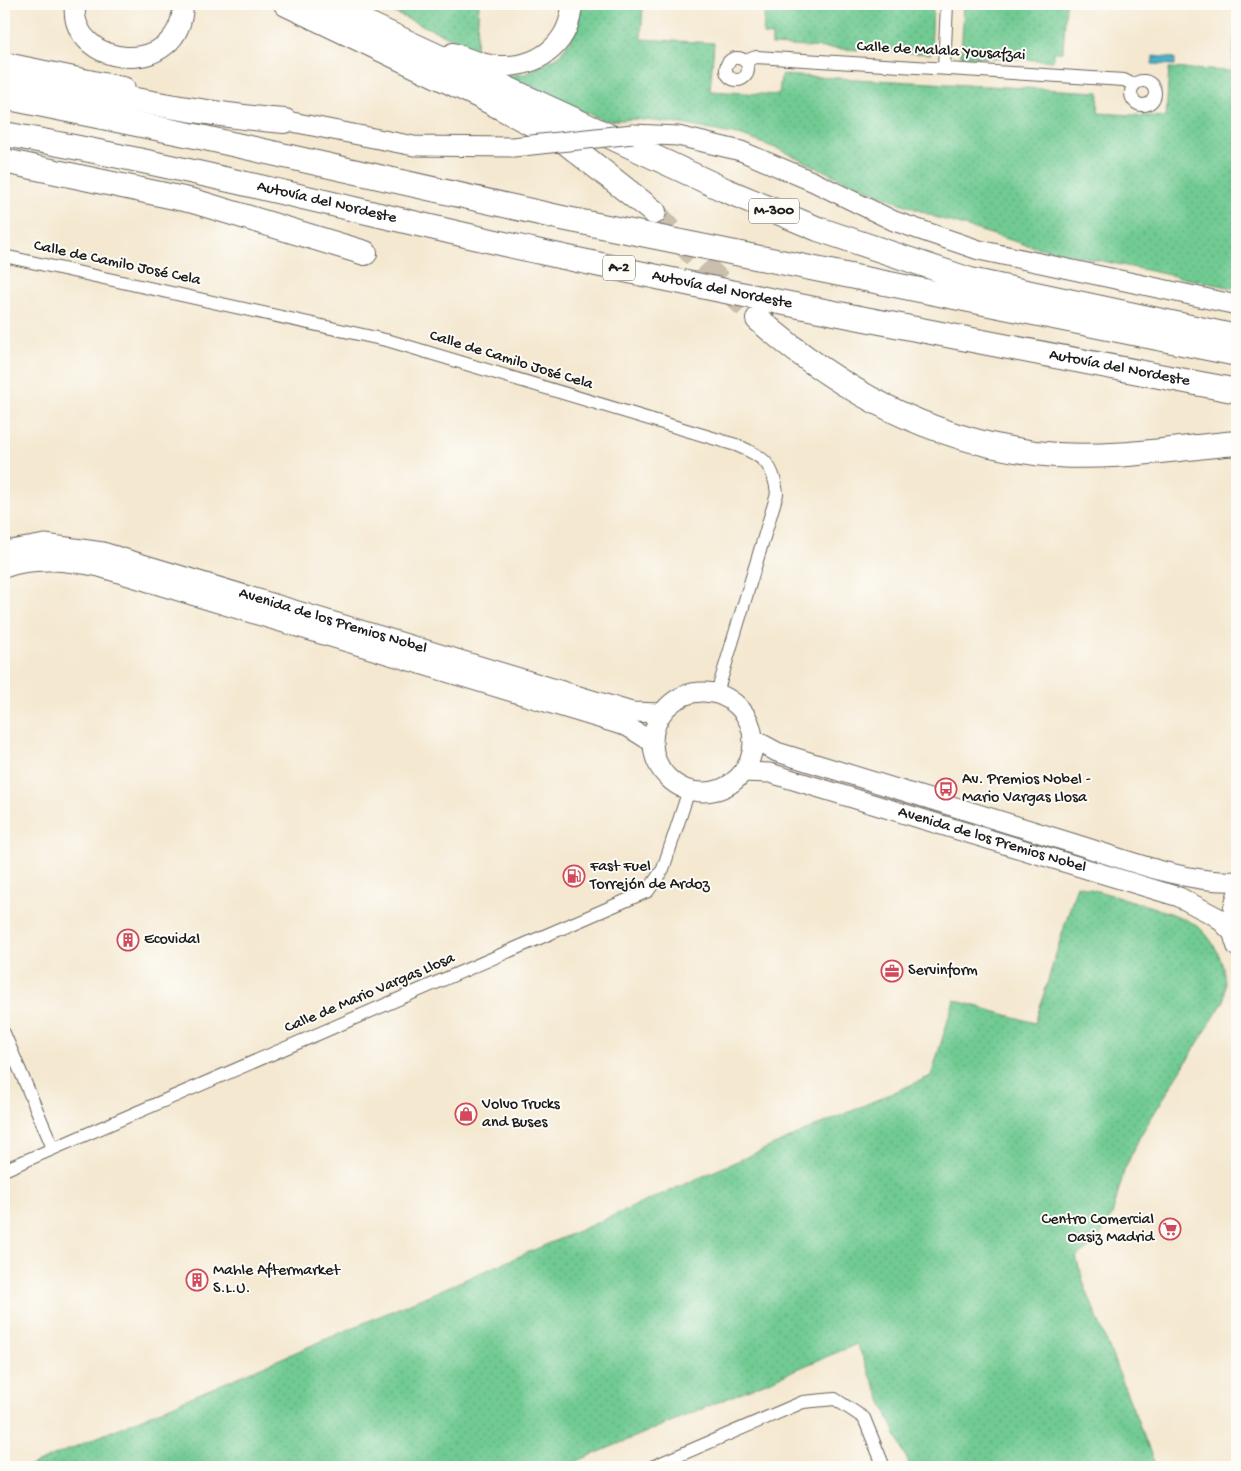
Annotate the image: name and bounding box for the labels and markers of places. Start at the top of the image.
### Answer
place label: Av. Premios Nobel - Mario Vargas Llosa [962,771,1091,808]
bus stop icon: Av. Premios Nobel - Mario Vargas Llosa [934,777,958,801]
place label: Fast Fuel Torrejón de Ardoz [589,858,711,895]
fuel station icon: Fast Fuel Torrejón de Ardoz [562,864,586,888]
building icon: Ecovidal [116,928,140,952]
place label: Ecovidal [144,931,200,950]
office icon: Servinform [880,959,904,983]
place label: Servinform [908,962,978,981]
place label: Volvo Trucks and Buses [481,1096,561,1133]
shop icon: Volvo Trucks and Buses [454,1102,478,1126]
place label: Centro Comercial Oasiz Madrid [1042,1211,1156,1248]
supermarket icon: Centro Comercial Oasiz Madrid [1158,1217,1182,1241]
place label: Mahle Aftermarket S.L.U. [213,1262,341,1299]
building icon: Mahle Aftermarket S.L.U. [185,1268,209,1292]

